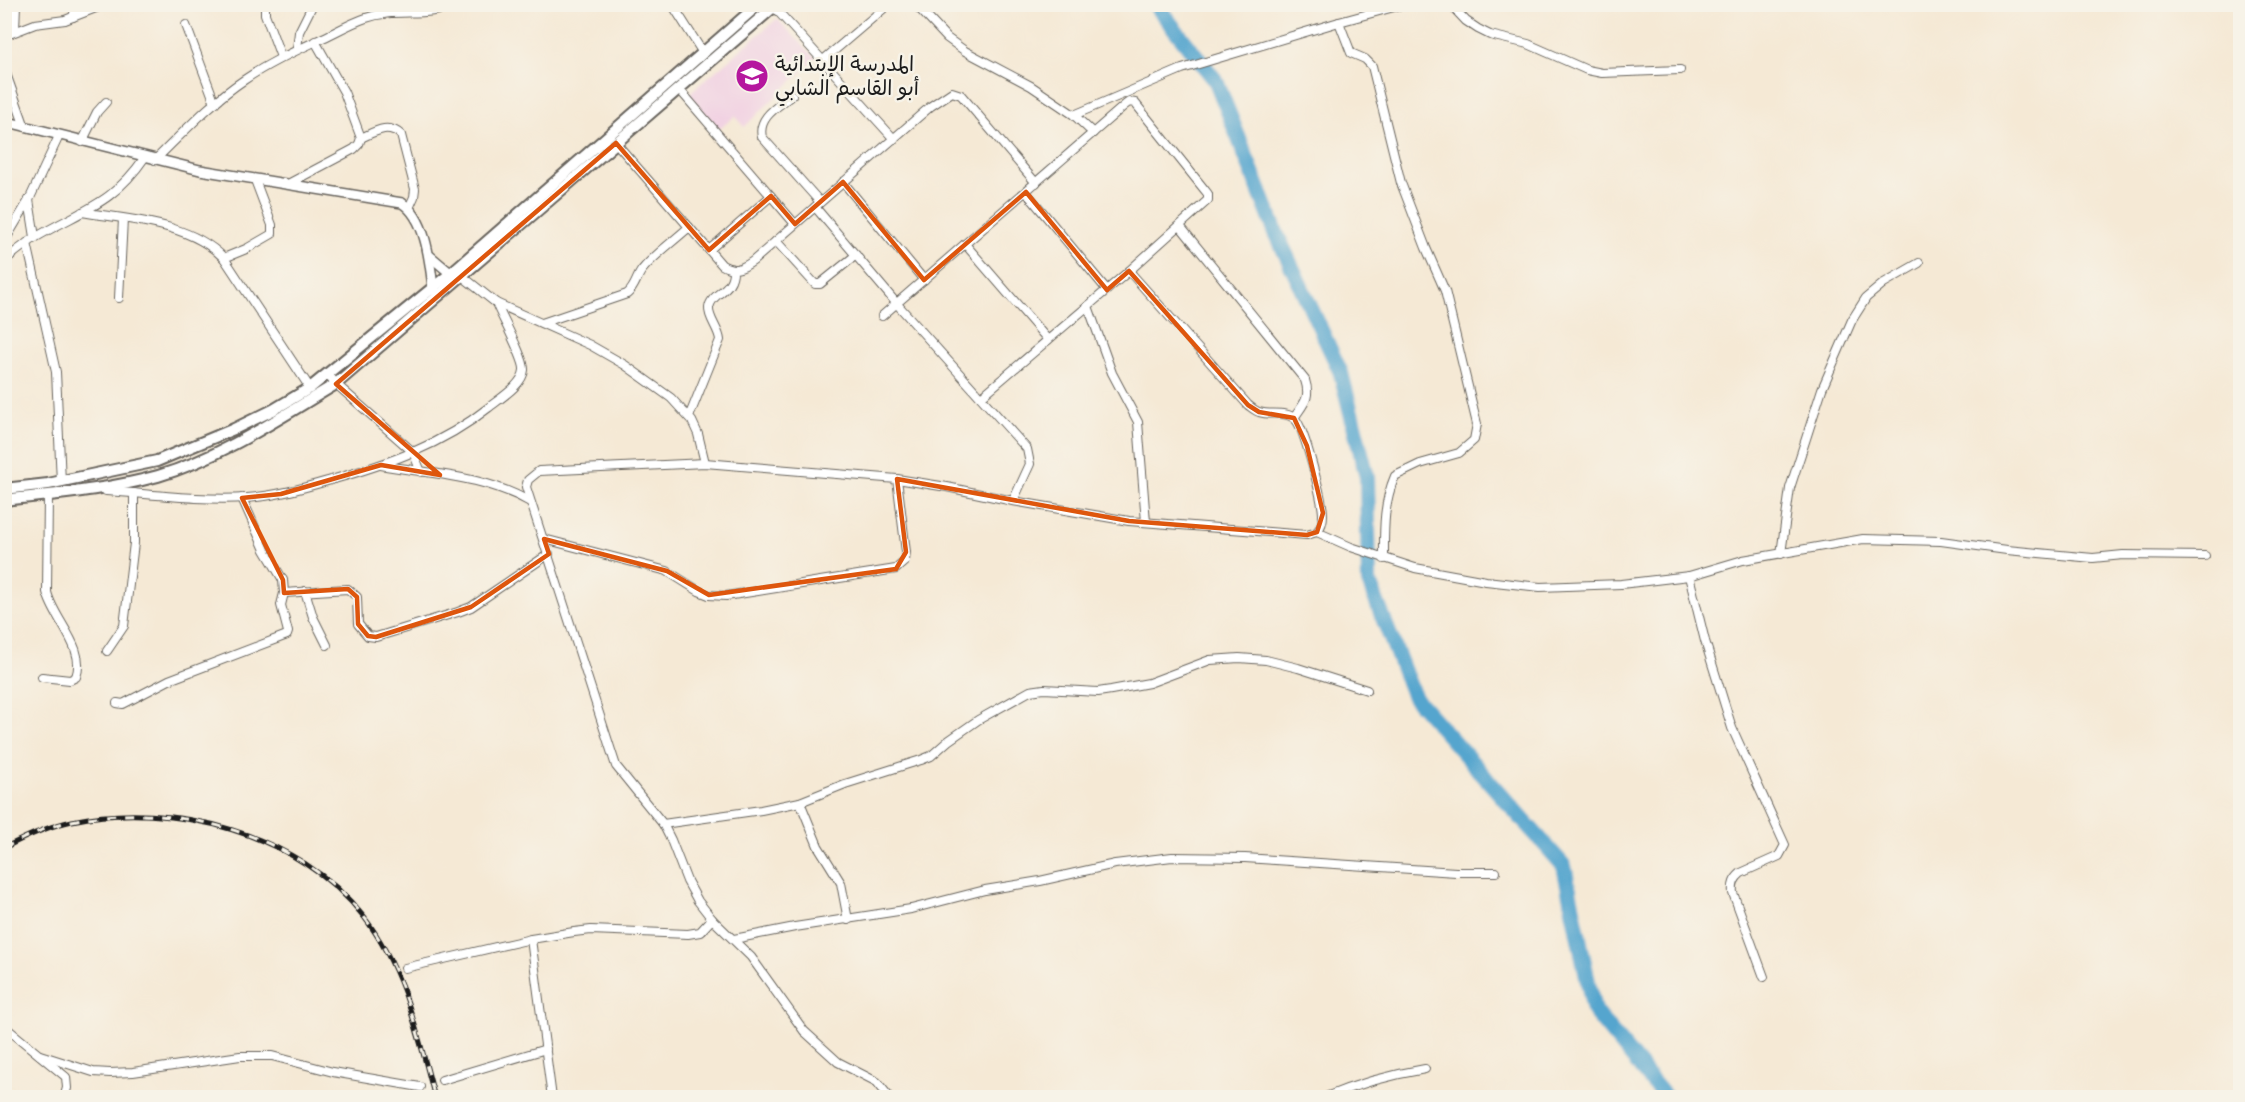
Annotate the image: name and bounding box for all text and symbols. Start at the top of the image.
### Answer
place label: المدرسة الإبتدائية أبو القاسم الشابي [775,52,919,107]
school or university icon: المدرسة الإبتدائية أبو القاسم الشابي [734,58,770,94]

